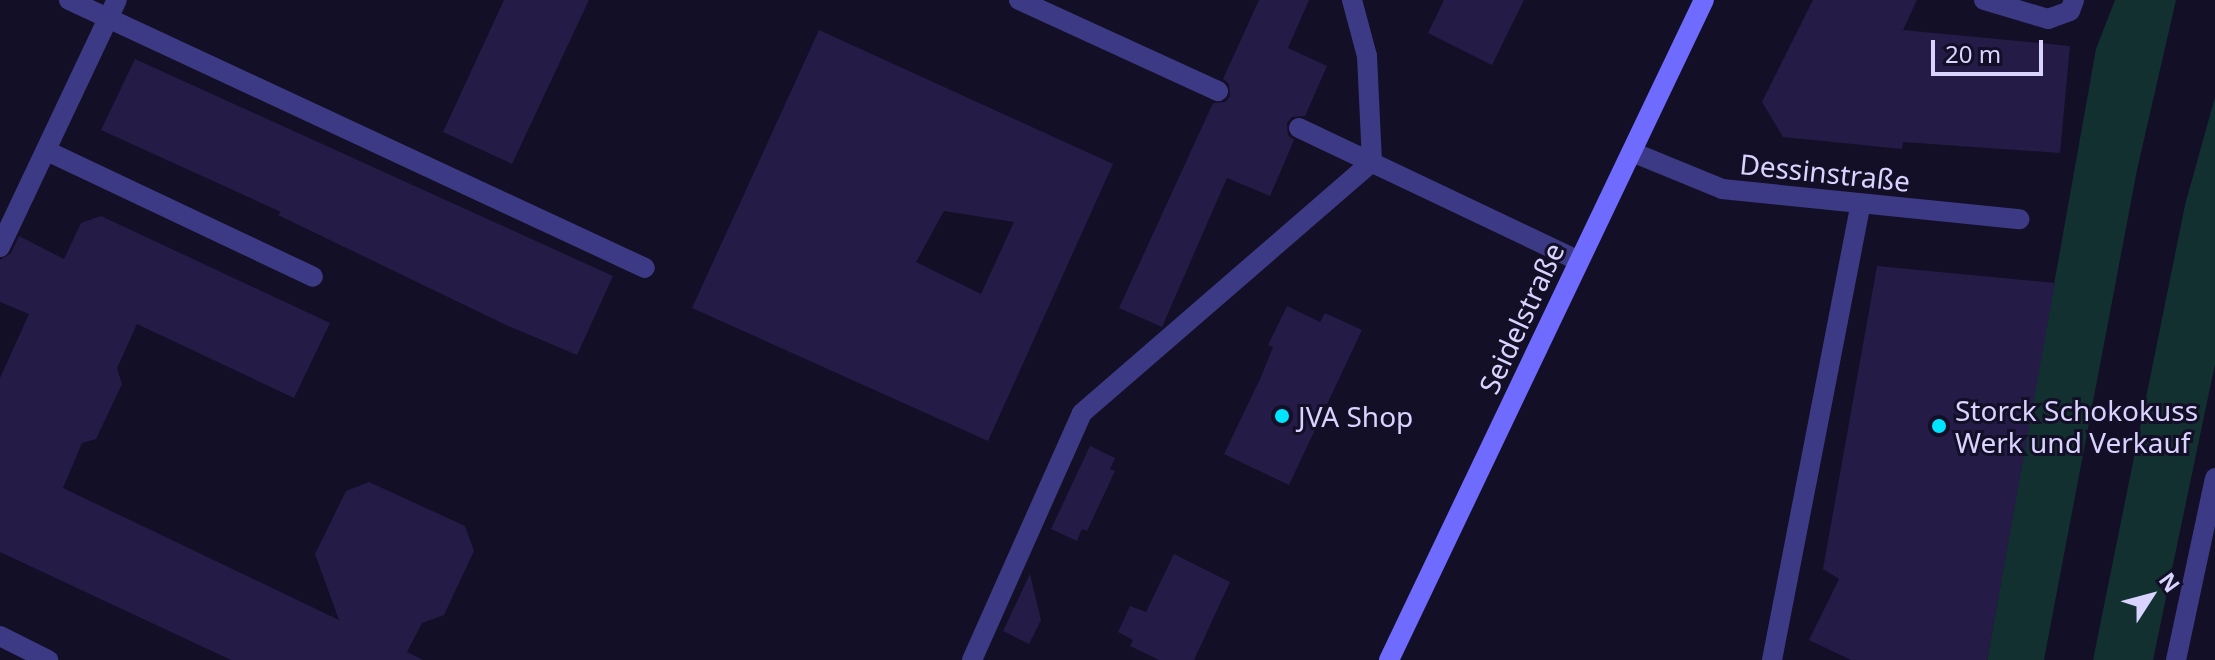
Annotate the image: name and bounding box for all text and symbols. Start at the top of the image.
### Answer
scale bar [1935,24,2047,74]
text: 20 m [1945,37,2001,70]
street label: Dessinstraße [1738,146,1912,198]
street label: Seidelstraße [1471,237,1571,399]
place label: Storck Schokokuss Werk und Verkauf [1955,393,2198,459]
place label: JVA Shop [1298,399,1413,433]
marker: JVA Shop [1273,407,1291,425]
marker: Storck Schokokuss Werk und Verkauf [1930,417,1948,435]
north arrow [2111,556,2191,636]
text: N [2153,566,2188,598]

